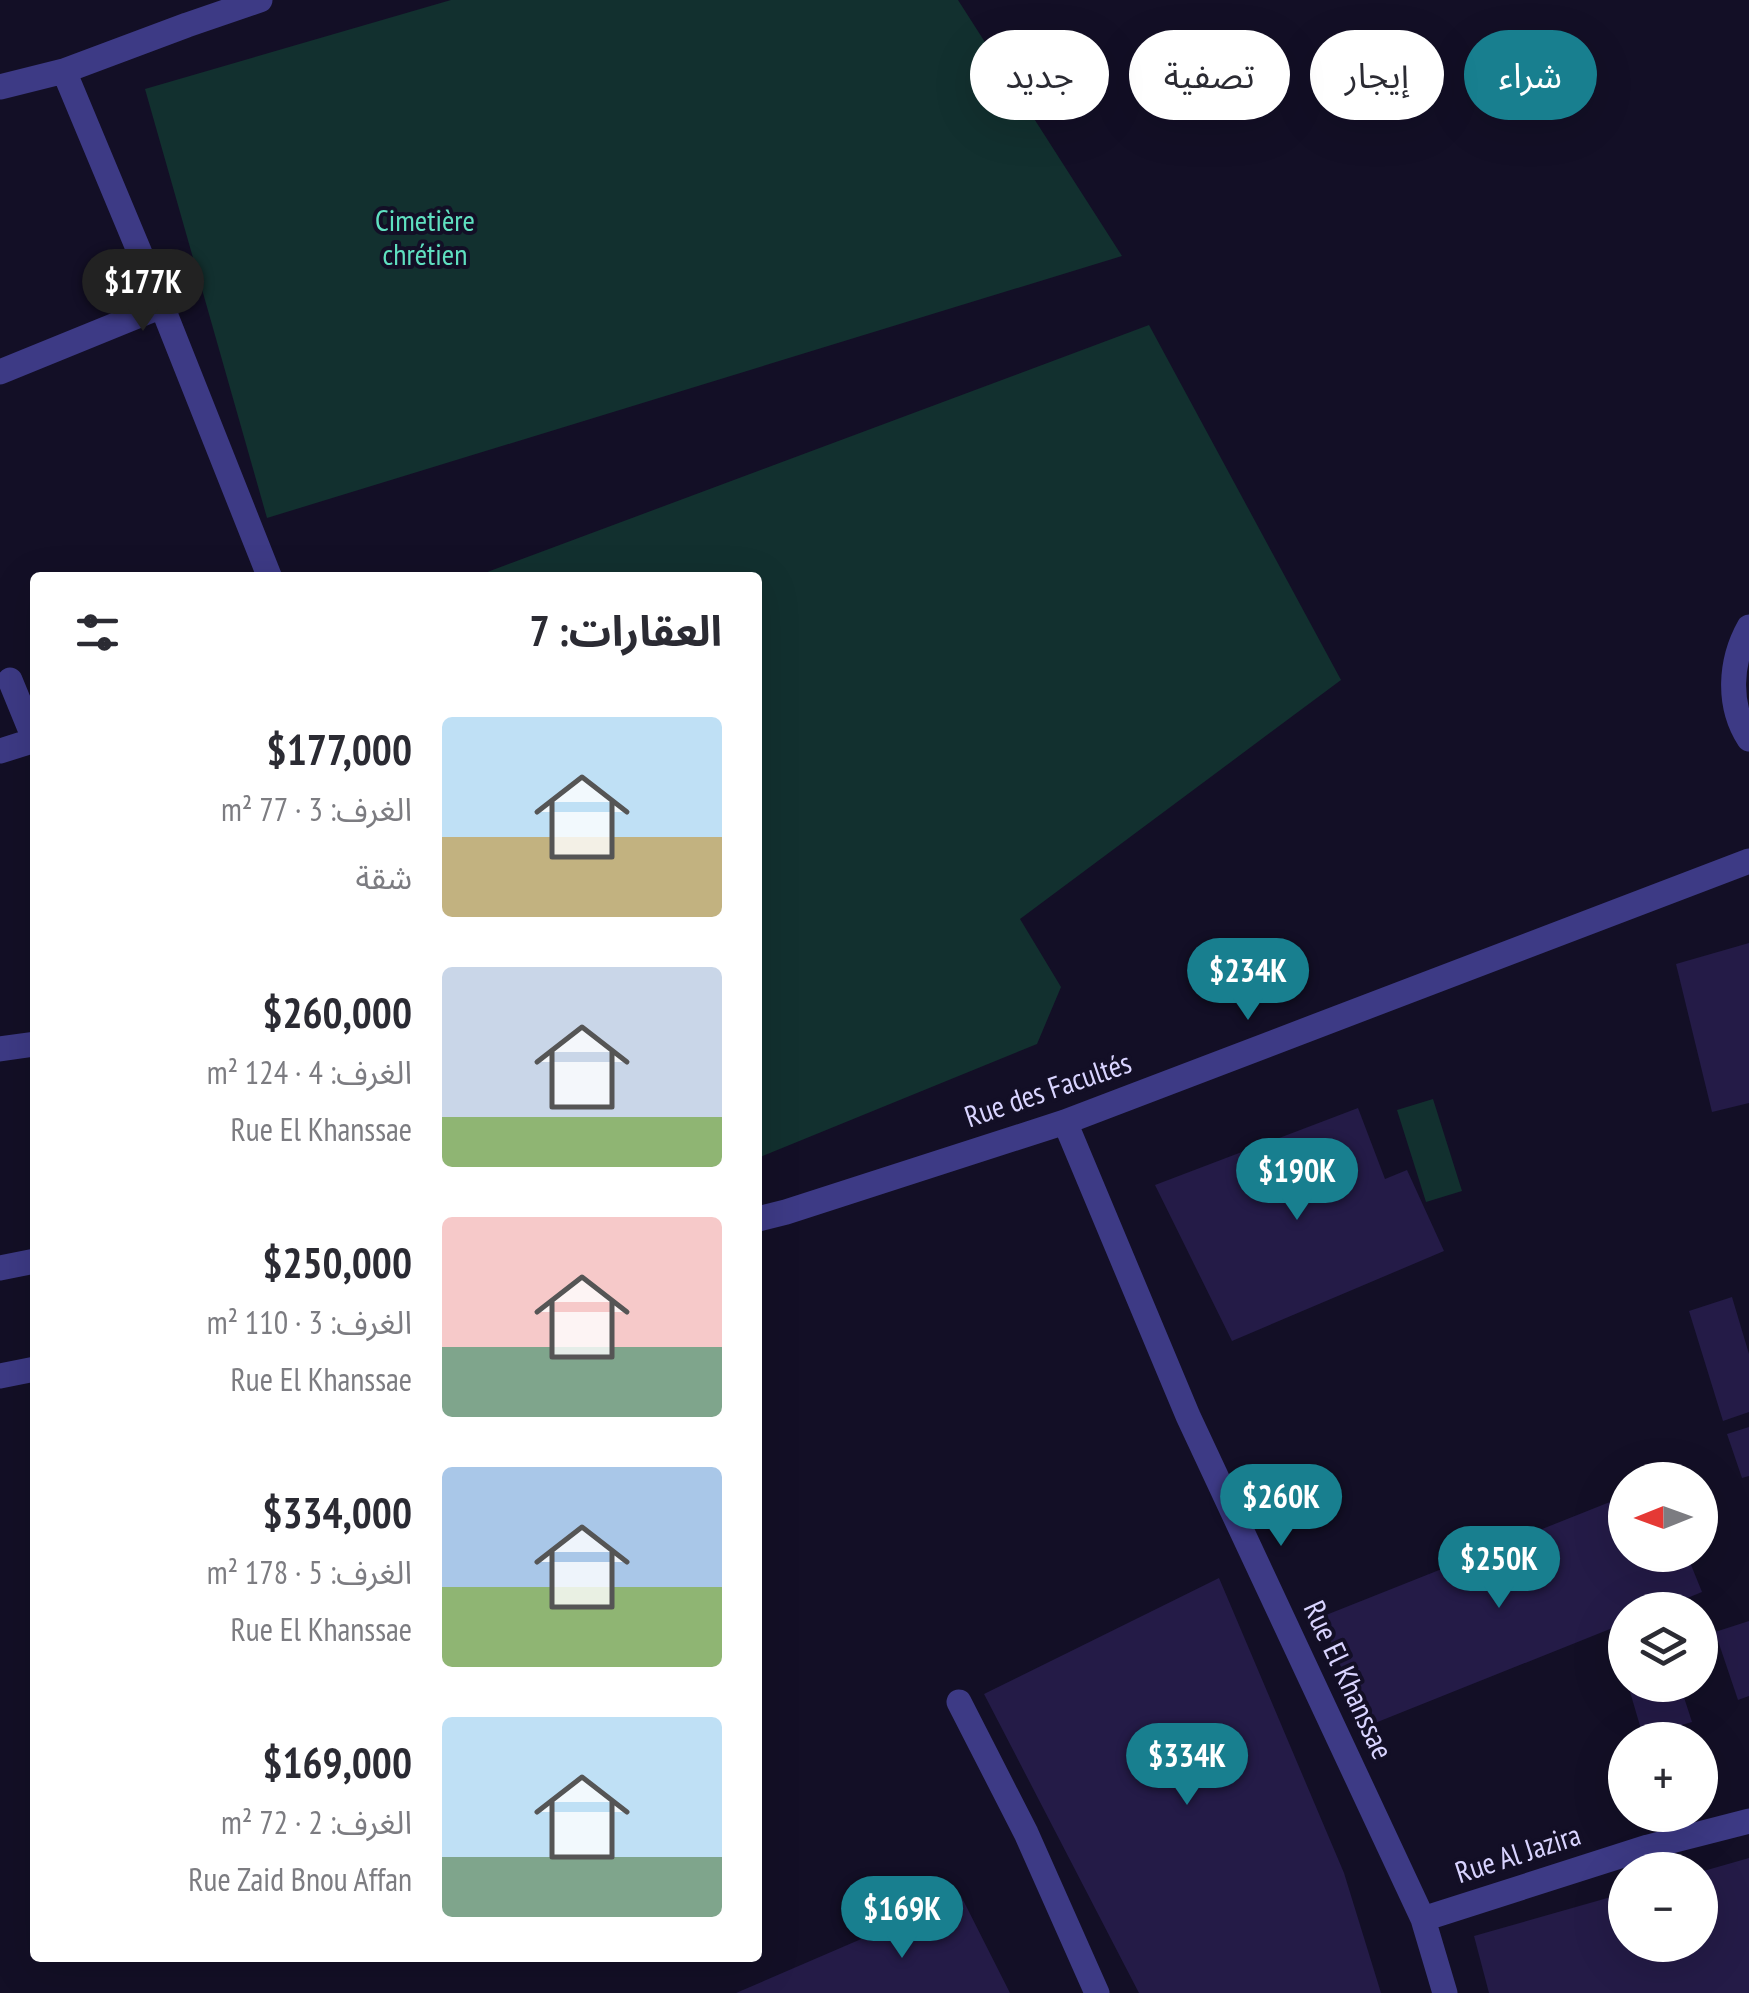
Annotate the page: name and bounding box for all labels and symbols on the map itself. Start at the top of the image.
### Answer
park label: Cimetière chrétien [375,200,475,273]
pin: $177K [73,249,213,334]
pin: $234K [1178,938,1318,1023]
street label: Rue des Facultés [959,1042,1136,1135]
pin: $190K [1227,1138,1367,1223]
north arrow [1608,1462,1718,1572]
pin: $260K [1211,1464,1351,1549]
pin: $250K [1429,1526,1569,1611]
street label: Rue El Khanssae [1296,1594,1403,1765]
pin: $334K [1117,1723,1257,1808]
street label: Rue Al Jazira [1450,1814,1585,1891]
pin: $169K [832,1876,972,1961]

